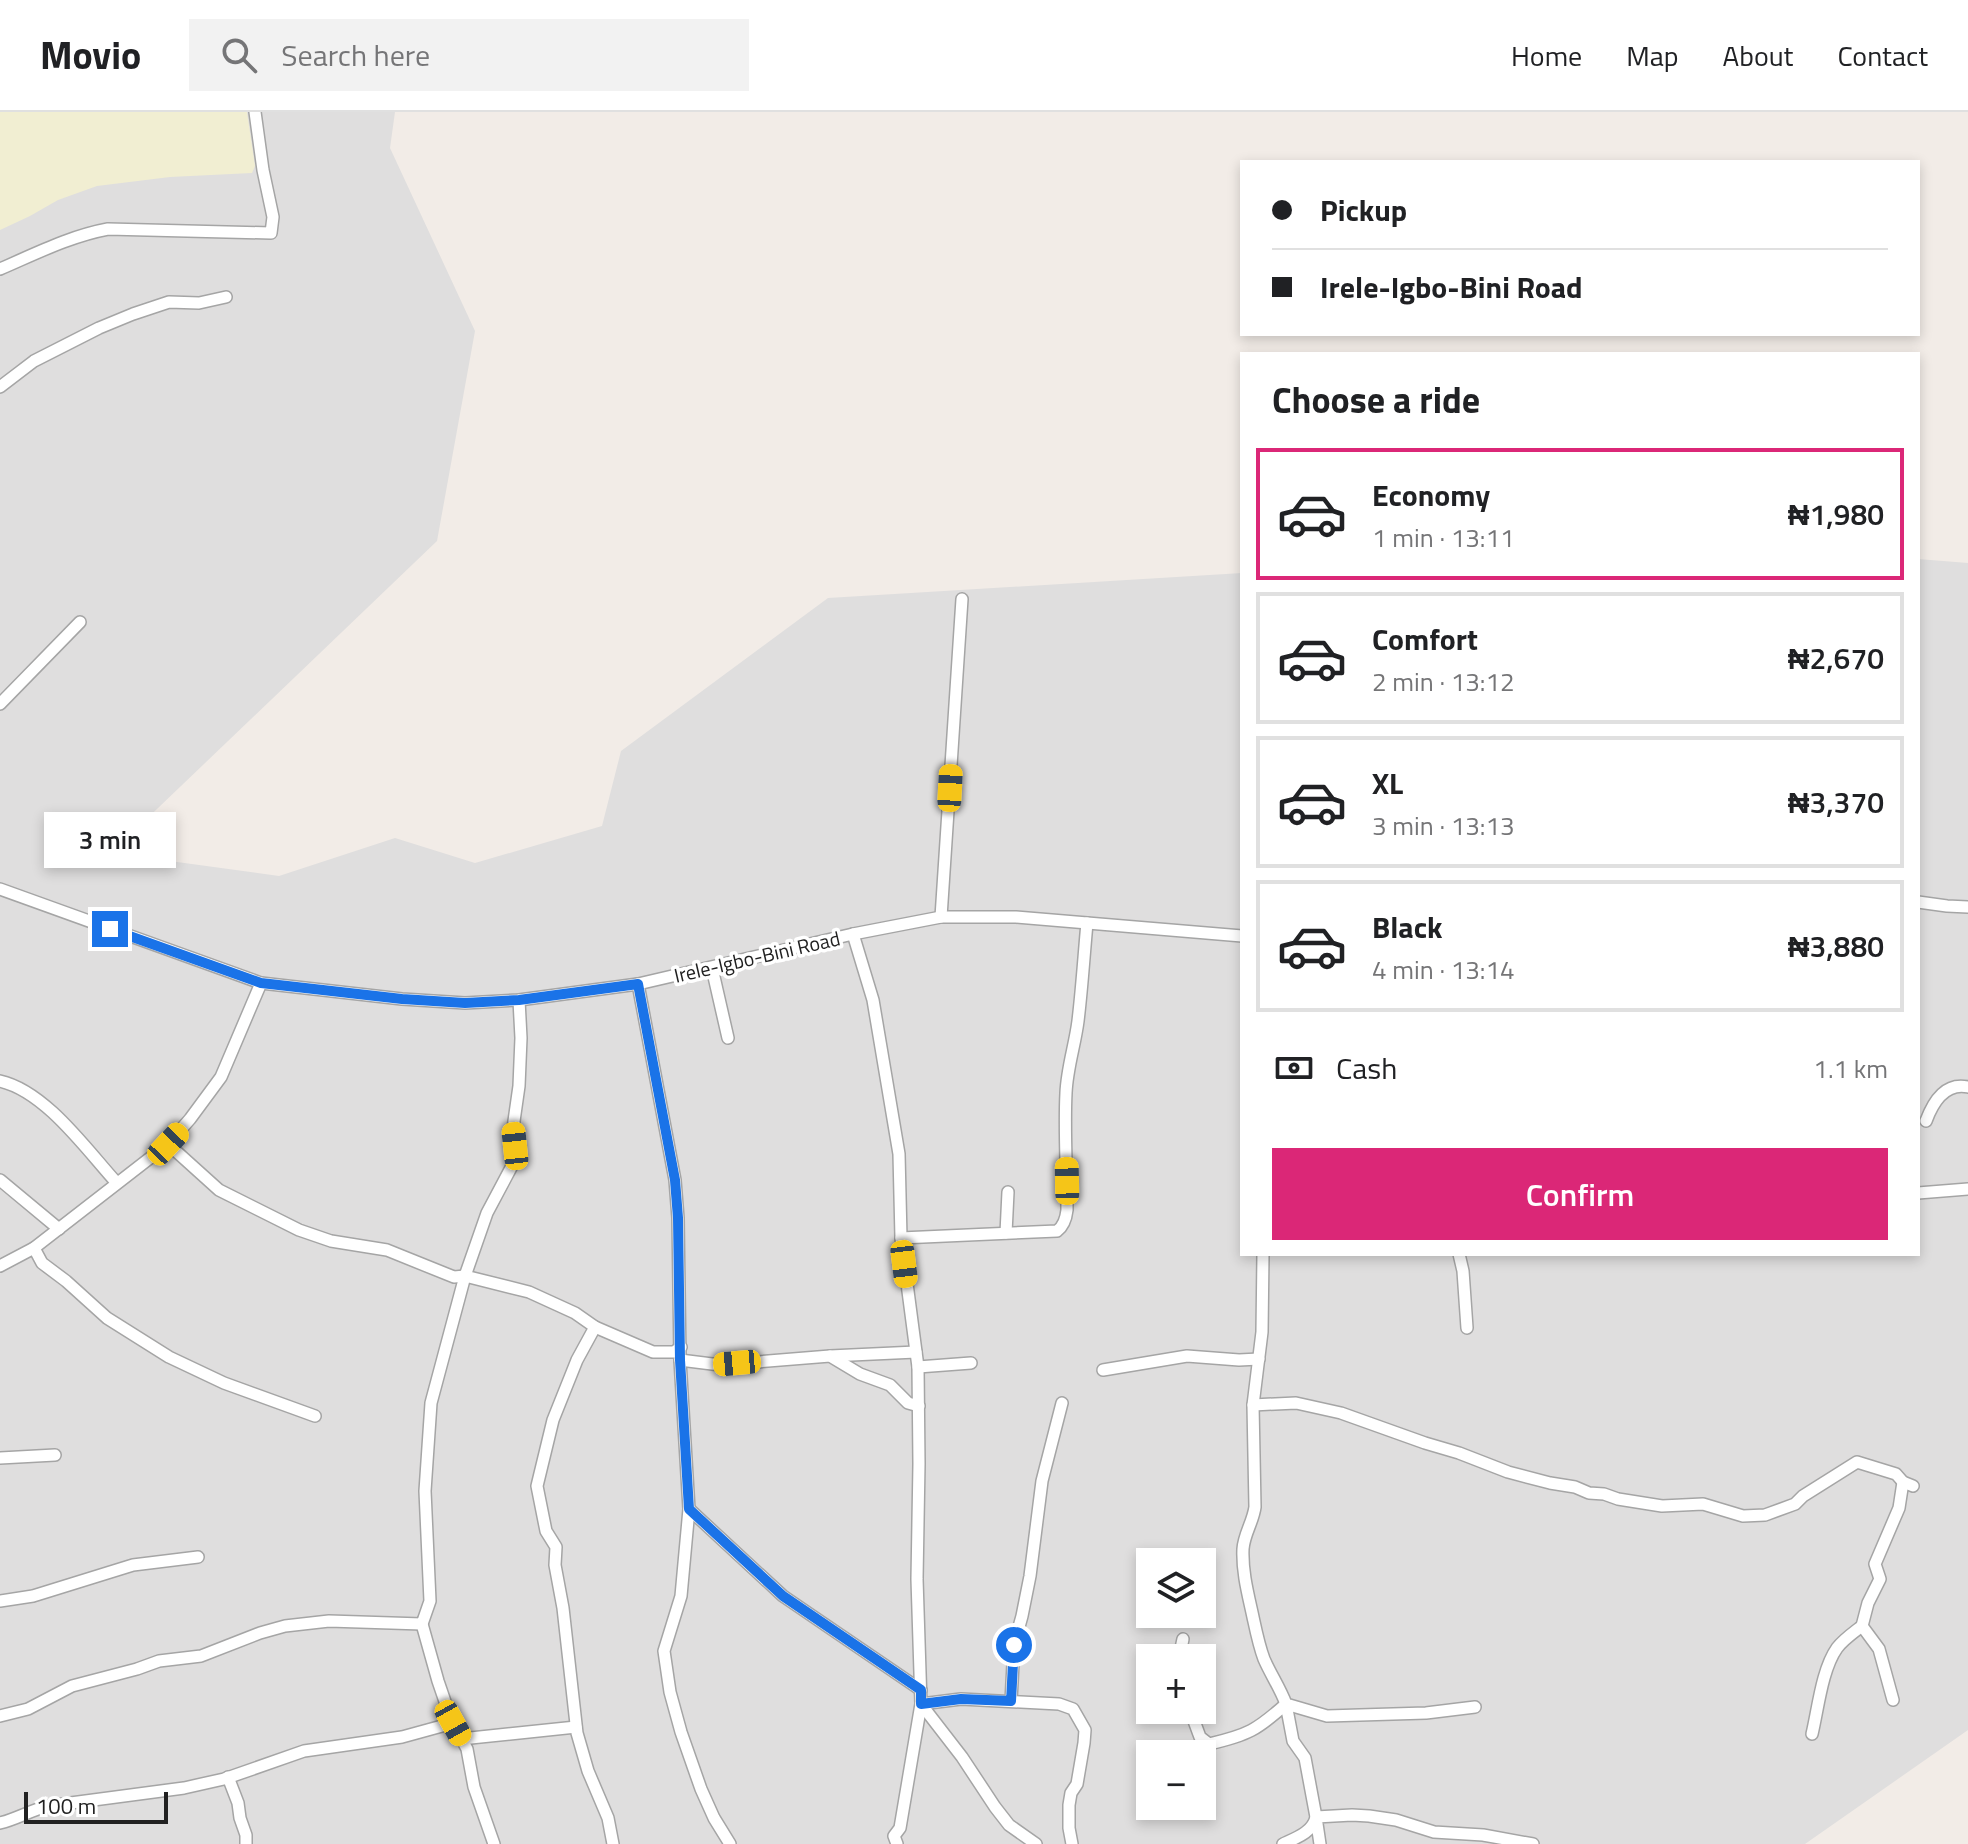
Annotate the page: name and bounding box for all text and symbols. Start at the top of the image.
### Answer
search box [189,19,749,91]
text: Movio [40,26,141,84]
text: Search here [281,32,430,78]
icon: search [217,33,261,77]
text: Home [1511,34,1582,77]
text: Map [1626,34,1679,77]
text: About [1723,34,1793,77]
text: Contact [1837,34,1928,77]
text: Pickup [1320,187,1407,233]
text: Irele-Igbo-Bini Road [1320,264,1583,310]
text: Choose a ride [1272,372,1480,427]
text: Economy [1372,472,1490,518]
icon: car [1276,478,1348,550]
text: ₦1,980 [1788,491,1884,537]
text: 1 min · 13:11 [1372,518,1515,557]
text: Comfort [1372,616,1478,662]
icon: car [1276,622,1348,694]
text: ₦2,670 [1788,635,1884,681]
text: 2 min · 13:12 [1372,662,1515,701]
text: XL [1372,760,1403,806]
car [937,763,963,813]
icon: car [1276,766,1348,838]
text: ₦3,370 [1788,779,1884,825]
text: 3 min · 13:13 [1372,806,1515,845]
callout: 3 min [44,813,176,869]
text: 3 min [79,820,141,859]
text: Black [1372,904,1443,950]
icon: car [1276,910,1348,982]
route end [92,911,128,947]
street label: Irele-Igbo-Bini Road [671,922,843,991]
text: ₦3,880 [1788,923,1884,969]
text: 4 min · 13:14 [1372,950,1515,989]
text: Cash [1336,1045,1397,1091]
icon: cash [1272,1046,1316,1090]
text: 1.1 km [1813,1049,1888,1088]
car [143,1118,193,1170]
car [501,1121,529,1171]
button: Confirm [1272,1148,1888,1240]
car [1055,1157,1079,1205]
car [889,1239,919,1289]
car [712,1349,762,1377]
map controls [1136,1548,1216,1820]
button: layers [1136,1548,1216,1628]
route start [996,1627,1032,1663]
button: + [1136,1644,1216,1724]
car [431,1696,475,1750]
button: − [1136,1740,1216,1820]
scale bar [24,1788,168,1824]
text: 100 m [36,1789,96,1823]

